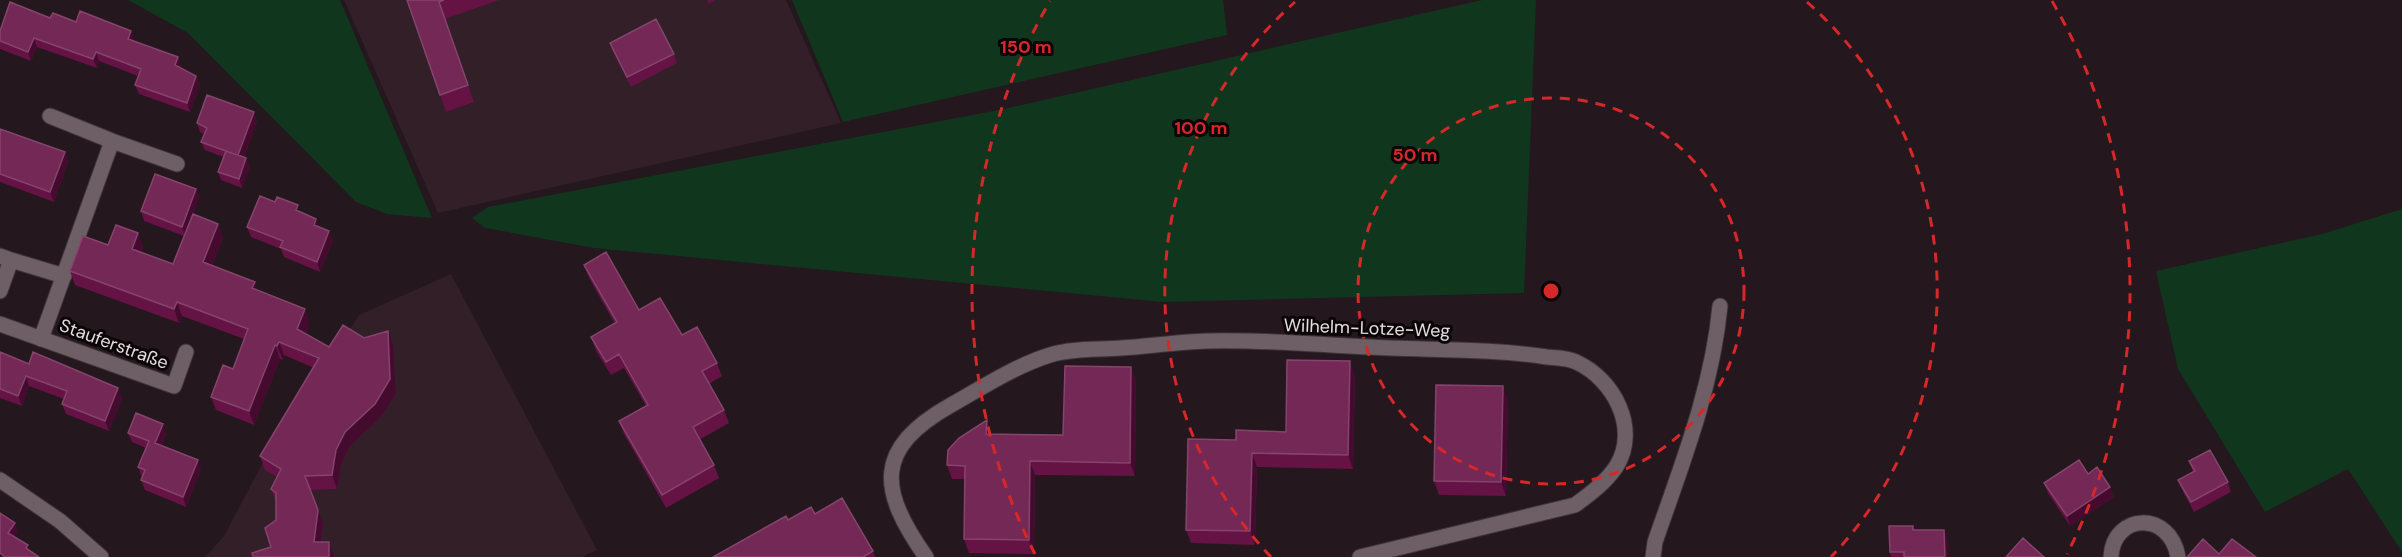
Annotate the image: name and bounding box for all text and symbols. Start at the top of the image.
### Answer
text: 150 m [1000,35,1052,59]
text: 100 m [1174,116,1228,140]
text: 50 m [1392,143,1438,167]
centre of rings [1541,281,1561,301]
street label: Stauferstraße [56,313,172,375]
street label: Wilhelm-Lotze-Weg [1283,313,1451,343]

